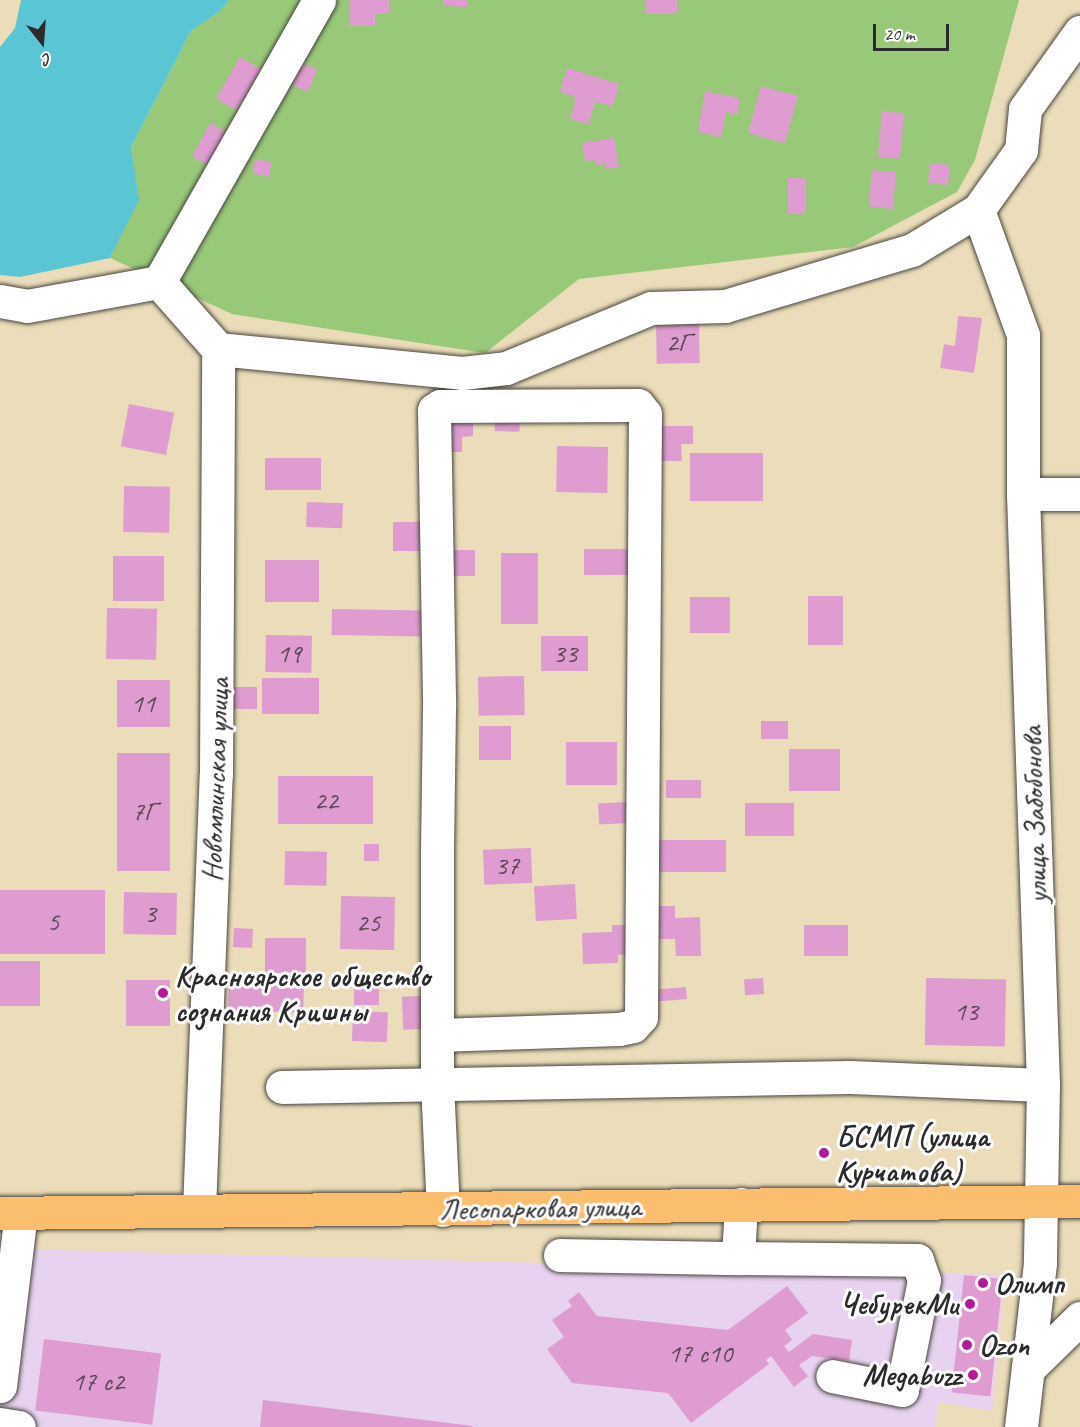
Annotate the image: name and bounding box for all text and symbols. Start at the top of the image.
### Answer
north arrow [12,12,72,72]
scale bar [876,12,952,50]
text: 20 m [884,23,915,45]
text: С [41,48,54,70]
house number: 2Г [666,327,690,359]
house number: 19 [277,638,301,670]
house number: 33 [553,638,577,670]
street label: Новомлинская улица [193,676,237,884]
house number: 11 [131,688,155,720]
street label: улица Забобонова [1013,726,1055,904]
house number: 22 [314,785,338,817]
house number: 7Г [132,796,156,828]
house number: 37 [495,850,519,882]
house number: 3 [144,898,156,930]
house number: 5 [47,906,59,938]
house number: 25 [356,907,380,939]
place label: Красноярское общество сознания Кришны [175,958,430,1028]
marker: Красноярское общество сознания Кришны [156,986,170,1000]
house number: 13 [954,996,978,1028]
place label: БСМП (улица Курчатова) [836,1118,989,1188]
marker: БСМП (улица Курчатова) [817,1146,831,1160]
street label: Лесопарковая улица [439,1188,641,1228]
place label: Олимп [995,1265,1064,1301]
marker: Олимп [976,1276,990,1290]
place label: ЧебурекМи [839,1286,958,1322]
marker: ЧебурекМи [963,1297,977,1311]
place label: Ozon [979,1327,1029,1363]
house number: 17 с10 [668,1338,732,1370]
marker: Ozon [960,1338,974,1352]
place label: Megabuzz [863,1357,961,1393]
house number: 17 с2 [72,1366,124,1398]
marker: Megabuzz [966,1368,980,1382]

